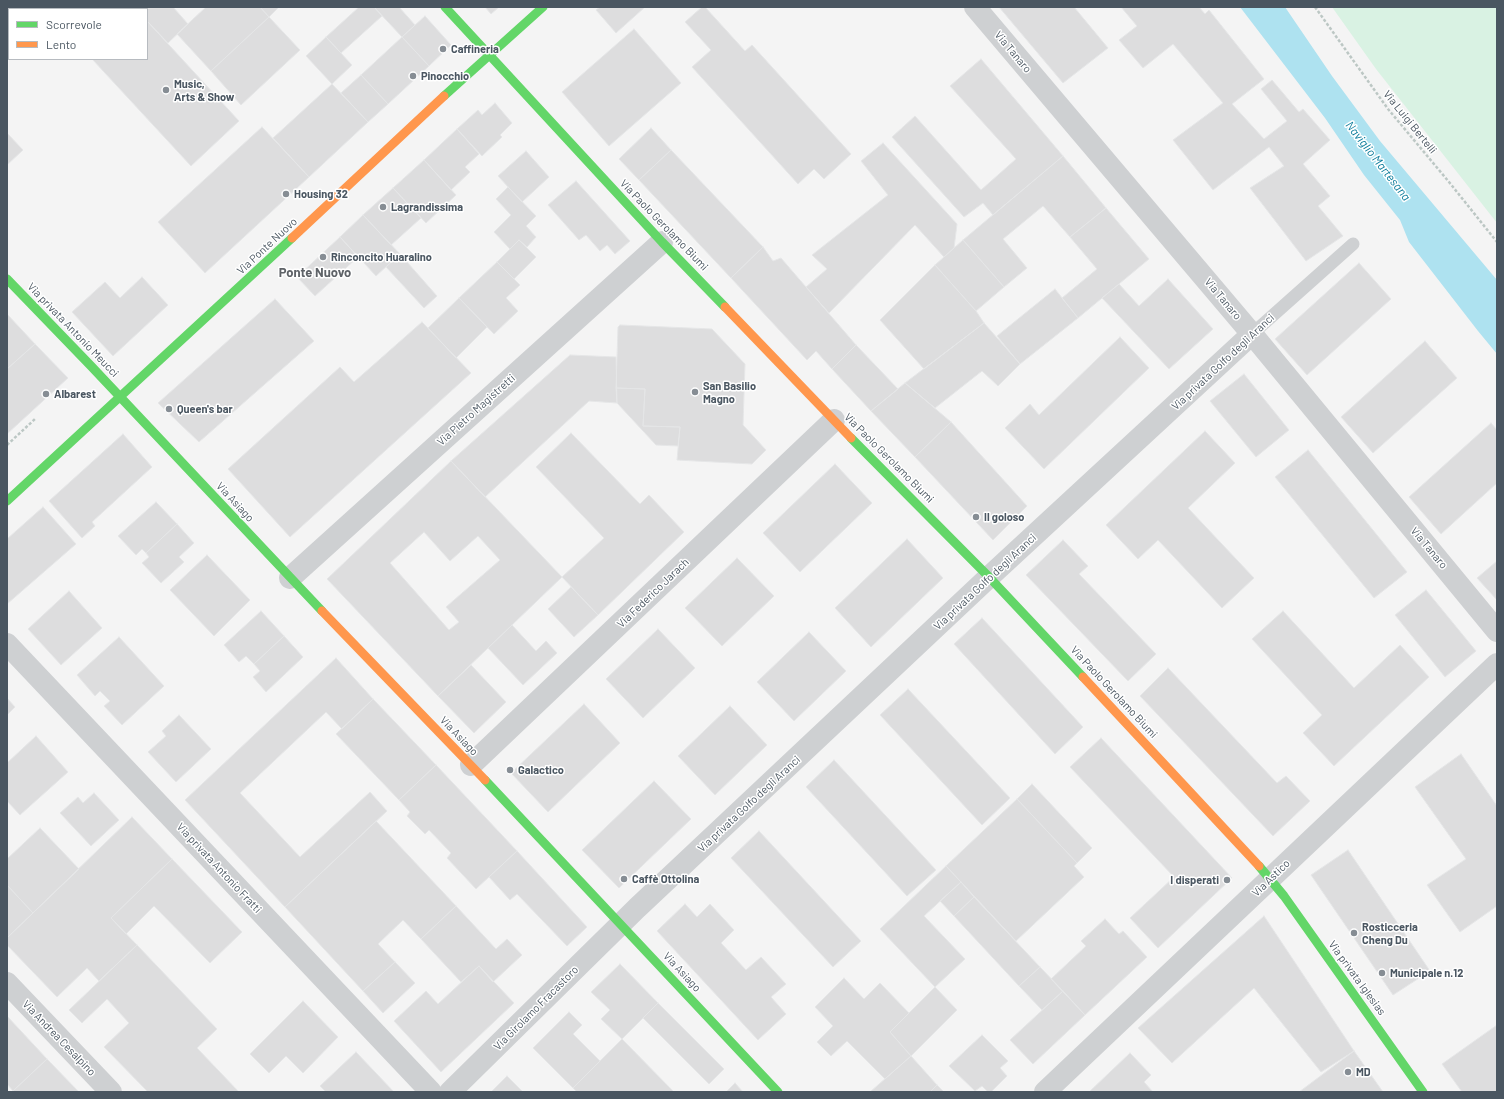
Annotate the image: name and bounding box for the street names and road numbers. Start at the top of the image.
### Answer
street label: Via Tanaro [992,28,1034,76]
street label: Via Luigi Bertelli [1381,88,1439,156]
street label: Via Paolo Gerolamo Biumi [617,177,711,273]
street label: Via Ponte Nuovo [234,215,300,277]
street label: Via Tanaro [1202,275,1244,323]
street label: Via privata Antonio Meucci [25,280,121,380]
street label: Via privata Golfo degli Aranci [1169,311,1277,413]
street label: Via Pietro Magistretti [434,372,518,448]
street label: Via Paolo Gerolamo Biumi [841,410,937,506]
street label: Via Asiago [213,479,257,525]
street label: Via Tanaro [1408,524,1450,572]
street label: Via privata Golfo degli Aranci [931,531,1039,633]
street label: Via Federico Jarach [614,555,692,631]
street label: Via Paolo Gerolamo Biumi [1068,643,1160,741]
street label: Via Asiago [437,714,481,758]
street label: Via privata Golfo degli Aranci [695,753,803,855]
street label: Via privata Antonio Fratti [174,820,264,916]
street label: Via Astico [1249,857,1293,899]
street label: Via privata Iglesias [1326,938,1388,1018]
street label: Via Asiago [660,949,704,995]
street label: Via Girolamo Fracastoro [491,963,581,1053]
street label: Via Andrea Cesalpino [20,998,98,1078]

